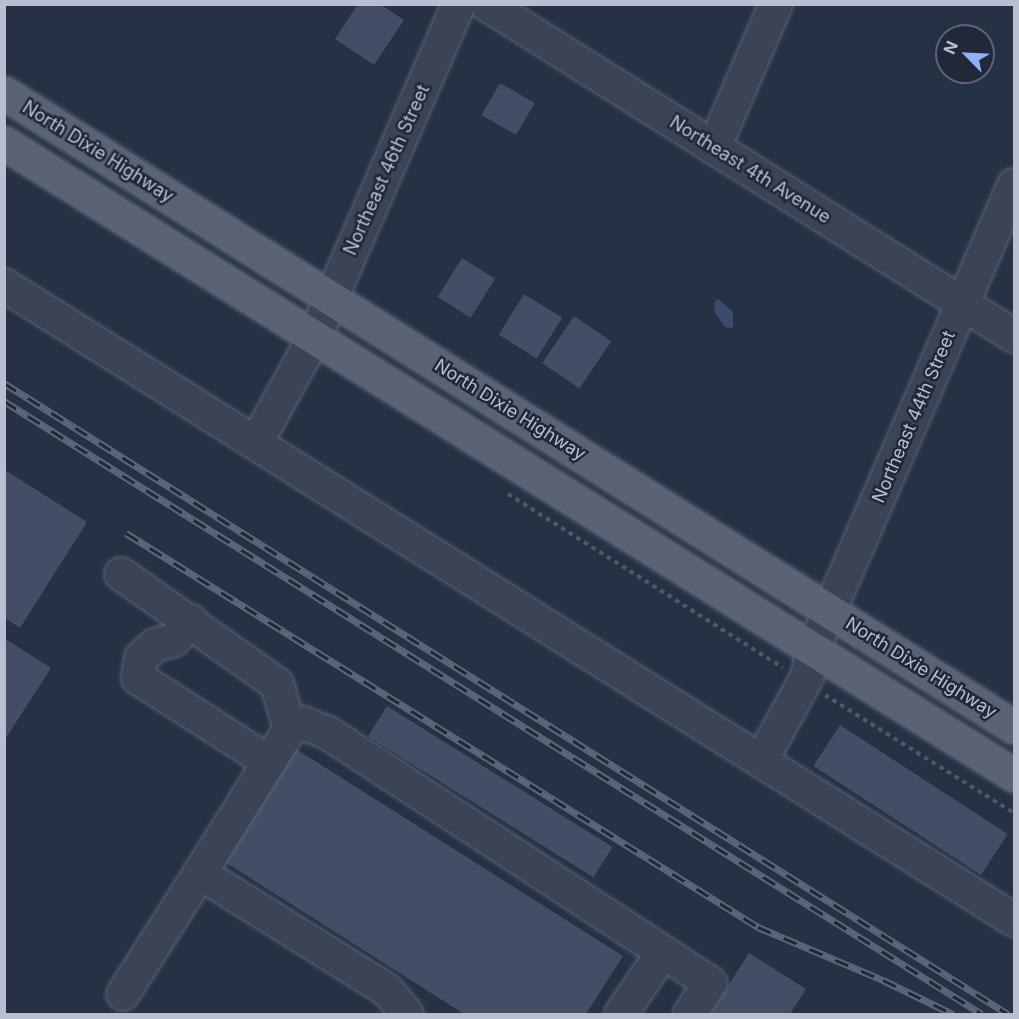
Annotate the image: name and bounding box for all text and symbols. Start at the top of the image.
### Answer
north arrow [935,24,995,84]
text: N [939,38,962,57]
street label: Northeast 46th Street [340,81,434,259]
street label: North Dixie Highway [18,97,178,207]
street label: Northeast 4th Avenue [666,112,834,228]
street label: Northeast 44th Street [868,328,960,506]
street label: North Dixie Highway [430,355,590,465]
street label: North Dixie Highway [841,613,1001,723]

